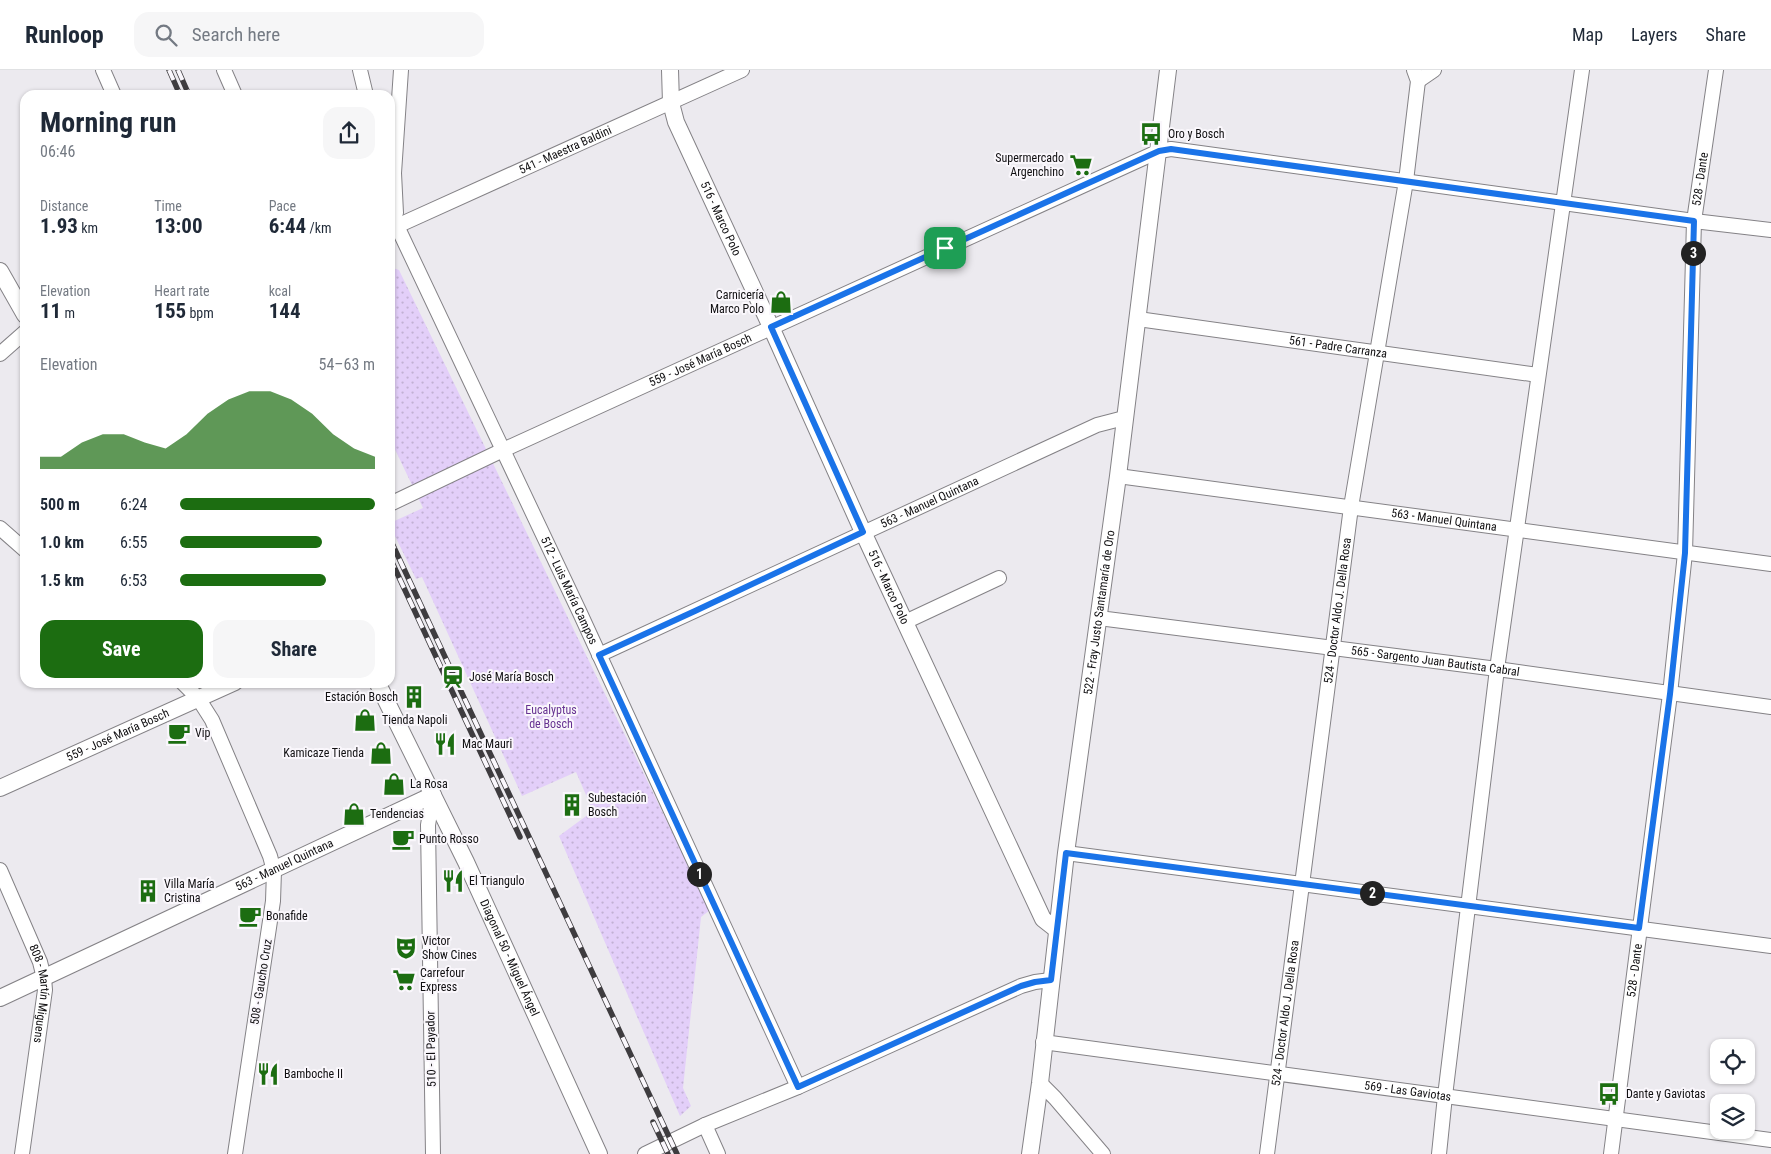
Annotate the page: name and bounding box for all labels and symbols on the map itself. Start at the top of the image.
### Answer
bus stop icon: Oro y Bosch [1138,121,1164,147]
street label: 541 - Maestra Baldini [517,123,614,177]
place label: Oro y Bosch [1168,127,1225,141]
place label: Supermercado Argenchino [995,151,1064,179]
street label: 528 - Dante [1689,151,1711,207]
supermarket icon: Supermercado Argenchino [1068,152,1094,178]
street label: 516 - Marco Polo [697,179,744,258]
pin [924,227,966,269]
pin: 3 [1680,240,1706,266]
place label: Carnicería Marco Polo [710,288,764,316]
shop icon: Carnicería Marco Polo [768,289,794,315]
street label: 559 - José María Bosch [647,331,754,390]
street label: 561 - Padre Carranza [1288,333,1388,361]
street label: 563 - Manuel Quintana [878,474,981,531]
street label: 563 - Manuel Quintana [1390,506,1498,534]
street label: 522 - Fray Justo Santamaría de Oro [1081,529,1117,696]
street label: 512 - Luis María Campos [538,534,600,647]
street label: 524 - Doctor Aldo J. Della Rosa [1321,537,1354,684]
street label: 516 - Marco Polo [865,548,912,626]
street label: 565 - Sargento Juan Bautista Cabral [1350,643,1520,679]
station icon: José María Bosch [440,664,466,690]
place label: José María Bosch [469,670,554,684]
building icon: Estación Bosch [401,684,427,710]
place label: Estación Bosch [325,690,398,704]
park label: Eucalyptus de Bosch [525,703,577,731]
street label: 559 - José María Bosch [64,706,171,764]
shop icon: Tienda Napoli [352,707,378,733]
place label: Tienda Napoli [382,713,448,727]
cafe icon: Vip [166,720,192,746]
place label: Vip [195,726,210,740]
restaurant icon: Mac Mauri [432,731,458,757]
place label: Mac Mauri [462,737,512,751]
shop icon: Kamicaze Tienda [368,740,394,766]
place label: Kamicaze Tienda [283,746,364,760]
shop icon: La Rosa [381,771,407,797]
place label: La Rosa [410,777,448,791]
place label: Subestación Bosch [588,791,647,819]
building icon: Subestación Bosch [559,792,585,818]
shop icon: Tendencias [341,801,367,827]
place label: Tendencias [370,807,424,821]
cafe icon: Punto Rosso [390,826,416,852]
place label: Punto Rosso [419,832,479,846]
street label: 563 - Manuel Quintana [233,836,336,894]
pin: 1 [686,862,712,886]
restaurant icon: El Triangulo [440,868,466,894]
place label: El Triangulo [469,874,525,888]
place label: Villa María Cristina [164,877,215,905]
building icon: Villa María Cristina [135,878,161,904]
pin: 2 [1360,880,1384,906]
street label: Diagonal 50 - Miguel Ángel [477,897,542,1018]
cafe icon: Bonafide [237,903,263,929]
place label: Bonafide [266,909,308,923]
place label: Victor Show Cines [422,934,477,962]
theatre icon: Victor Show Cines [393,935,419,961]
street label: 508 - Gaucho Cruz [247,938,275,1026]
street label: 524 - Doctor Aldo J. Della Rosa [1269,939,1302,1087]
street label: 808 - Martín Miguens [26,942,52,1044]
street label: 528 - Dante [1624,942,1645,998]
place label: Carrefour Express [420,966,465,994]
supermarket icon: Carrefour Express [391,967,417,993]
street label: 510 - El Payador [423,1010,439,1087]
restaurant icon: Bamboche II [255,1061,281,1087]
place label: Bamboche II [284,1067,343,1081]
street label: 569 - Las Gaviotas [1363,1078,1452,1104]
bus stop icon: Dante y Gaviotas [1596,1081,1622,1107]
place label: Dante y Gaviotas [1626,1087,1706,1101]

